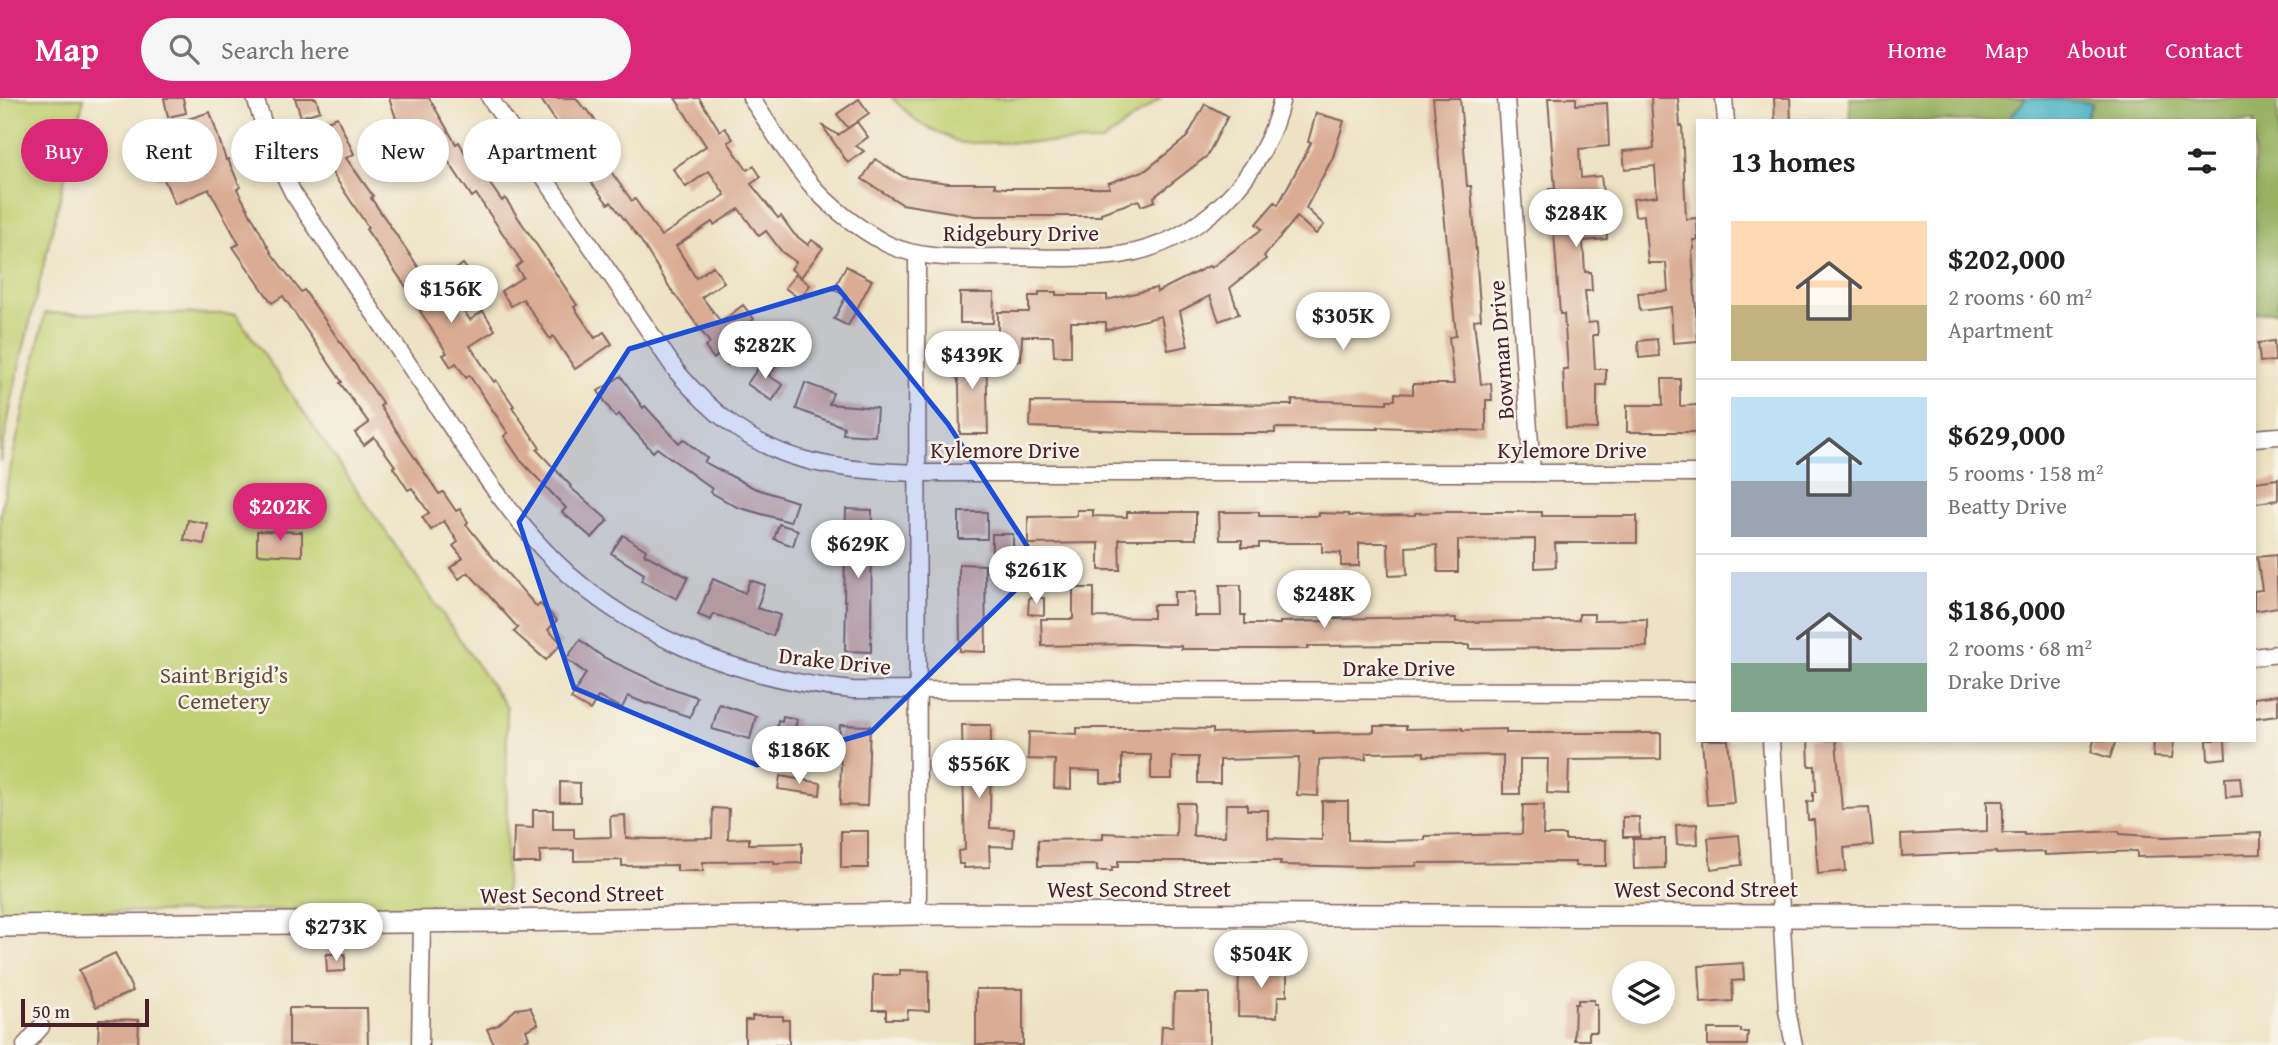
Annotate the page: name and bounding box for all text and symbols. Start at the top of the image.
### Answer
search box [141,18,631,81]
text: Map [35,25,99,73]
icon: search [165,30,203,68]
text: Search here [221,30,349,69]
text: Home [1888,32,1947,67]
text: Map [1985,32,2029,67]
text: About [2067,32,2127,67]
text: Contact [2165,32,2243,67]
chip: Buy [21,119,108,182]
chip: Rent [122,119,217,182]
chip: Filters [231,119,343,182]
chip: New [357,119,449,182]
chip: Apartment [463,119,621,182]
text: 13 homes [1731,139,1856,183]
icon: filters [2183,142,2221,180]
pin: $284K [1527,190,1625,249]
text: $284K [1545,195,1607,228]
street label: Ridgebury Drive [943,216,1099,249]
text: $202,000 [1948,236,2065,280]
icon: home [1787,249,1871,333]
pin: $156K [402,266,500,325]
text: $156K [420,271,482,304]
street label: Bowman Drive [1479,279,1522,421]
text: 2 rooms · 60 m² [1948,280,2092,313]
pin: $305K [1294,292,1392,352]
text: $305K [1312,298,1374,331]
text: Apartment [1948,313,2053,346]
pin: $282K [716,322,814,381]
text: $282K [734,327,796,360]
pin: $439K [923,331,1021,391]
text: $439K [941,337,1003,370]
text: $629,000 [1948,412,2065,456]
icon: home [1787,425,1871,509]
street label: Kylemore Drive [930,433,1080,466]
street label: Kylemore Drive [1497,433,1647,466]
text: 5 rooms · 158 m² [1948,456,2103,489]
pin: $202K [231,484,329,543]
text: $202K [249,489,311,522]
text: Beatty Drive [1948,489,2067,522]
pin: $629K [809,520,907,580]
text: $629K [827,526,889,559]
pin: $261K [987,546,1085,606]
text: $261K [1005,552,1067,585]
pin: $248K [1275,570,1373,630]
text: $248K [1293,576,1355,609]
text: $186,000 [1948,587,2065,631]
icon: home [1787,600,1871,684]
text: 2 rooms · 68 m² [1948,631,2092,664]
street label: Drake Drive [777,638,893,683]
street label: Drake Drive [1343,651,1455,684]
park label: Saint Brigid’s Cemetery [160,658,288,717]
text: Drake Drive [1948,664,2061,697]
pin: $186K [750,726,848,786]
text: $186K [768,732,830,765]
pin: $556K [930,740,1028,800]
text: $556K [948,746,1010,779]
street label: West Second Street [1047,872,1231,905]
street label: West Second Street [1614,872,1798,905]
street label: West Second Street [480,875,664,912]
pin: $273K [287,904,385,963]
text: $273K [305,909,367,942]
pin: $504K [1212,930,1310,990]
text: $504K [1230,936,1292,969]
map controls [1612,961,1675,1024]
button: layers [1612,961,1675,1024]
scale bar [21,996,149,1028]
text: 50 m [32,997,70,1025]

